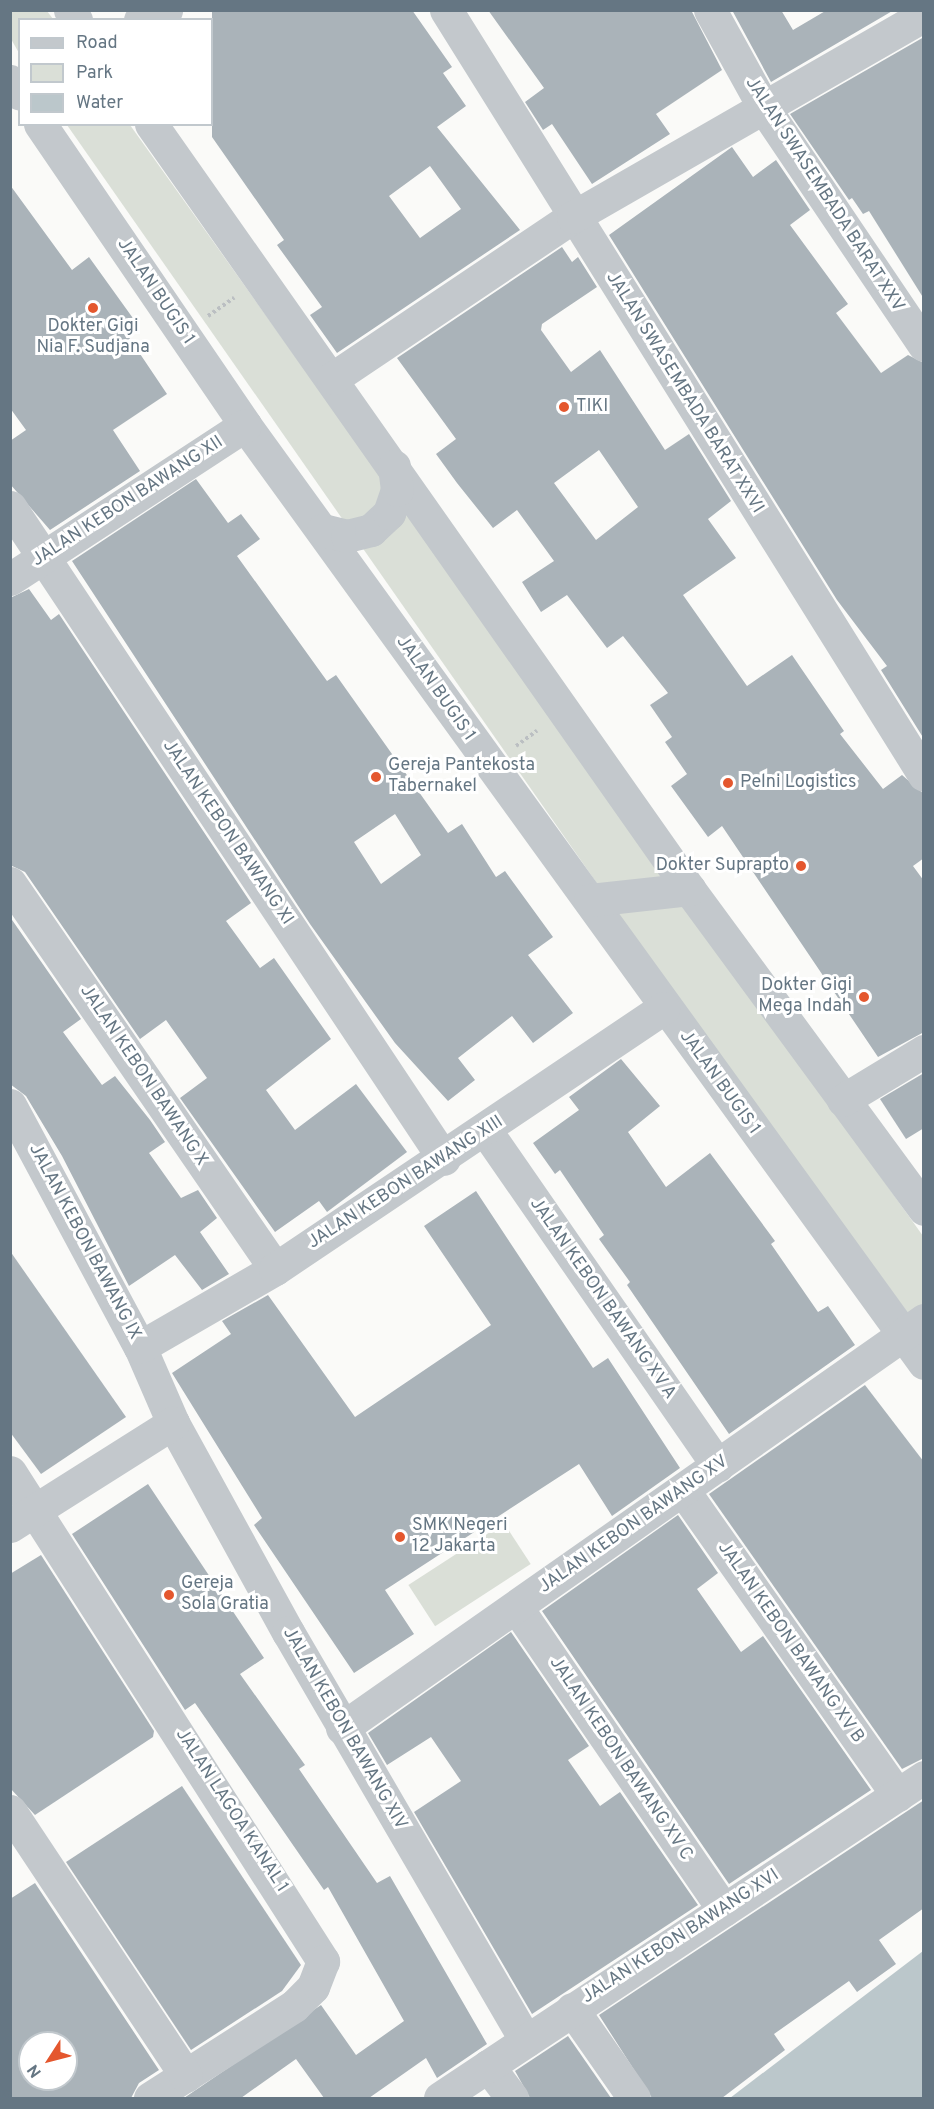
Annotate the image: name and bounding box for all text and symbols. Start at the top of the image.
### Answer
legend [18,18,213,126]
text: Road [76,32,118,55]
text: Park [76,62,113,85]
street label: JALAN SWASEMBADA BARAT XXV [739,73,909,317]
text: Water [76,92,123,115]
street label: JALAN BUGIS 1 [112,235,198,349]
street label: JALAN SWASEMBADA BARAT XXVI [600,268,768,518]
marker: Dokter Gigi Nia F. Sudjana [86,301,100,315]
place label: Dokter Gigi Nia F. Sudjana [36,317,150,360]
place label: TIKI [576,396,608,418]
marker: TIKI [557,400,571,414]
street label: JALAN KEBON BAWANG XII [28,432,228,572]
street label: JALAN BUGIS 1 [391,632,479,746]
street label: JALAN KEBON BAWANG XI [157,736,297,930]
place label: Gereja Pantekosta Tabernakel [388,756,535,798]
marker: Gereja Pantekosta Tabernakel [369,770,383,784]
place label: Pelni Logistics [740,772,856,794]
marker: Pelni Logistics [721,776,735,790]
place label: Dokter Suprapto [656,855,789,877]
marker: Dokter Suprapto [794,859,808,873]
place label: Dokter Gigi Mega Indah [758,976,852,1018]
street label: JALAN KEBON BAWANG X [74,981,212,1171]
marker: Dokter Gigi Mega Indah [857,990,871,1004]
street label: JALAN BUGIS 1 [674,1027,764,1139]
street label: JALAN KEBON BAWANG XIII [304,1112,508,1254]
street label: JALAN KEBON BAWANG IX [23,1140,145,1344]
street label: JALAN KEBON BAWANG XV A [524,1194,680,1404]
street label: JALAN KEBON BAWANG XV [535,1451,733,1599]
place label: SMK Negeri 12 Jakarta [412,1516,507,1558]
marker: SMK Negeri 12 Jakarta [393,1530,407,1544]
street label: JALAN KEBON BAWANG XV B [712,1538,868,1748]
place label: Gereja Sola Gratia [181,1574,269,1616]
marker: Gereja Sola Gratia [162,1588,176,1602]
street label: JALAN KEBON BAWANG XIV [277,1624,411,1834]
street label: JALAN KEBON BAWANG XV C [544,1653,696,1865]
street label: JALAN LAGOA KANAL 1 [170,1725,292,1897]
street label: JALAN KEBON BAWANG XVI [578,1865,784,2009]
north arrow [18,2031,78,2091]
text: N [24,2060,47,2081]

